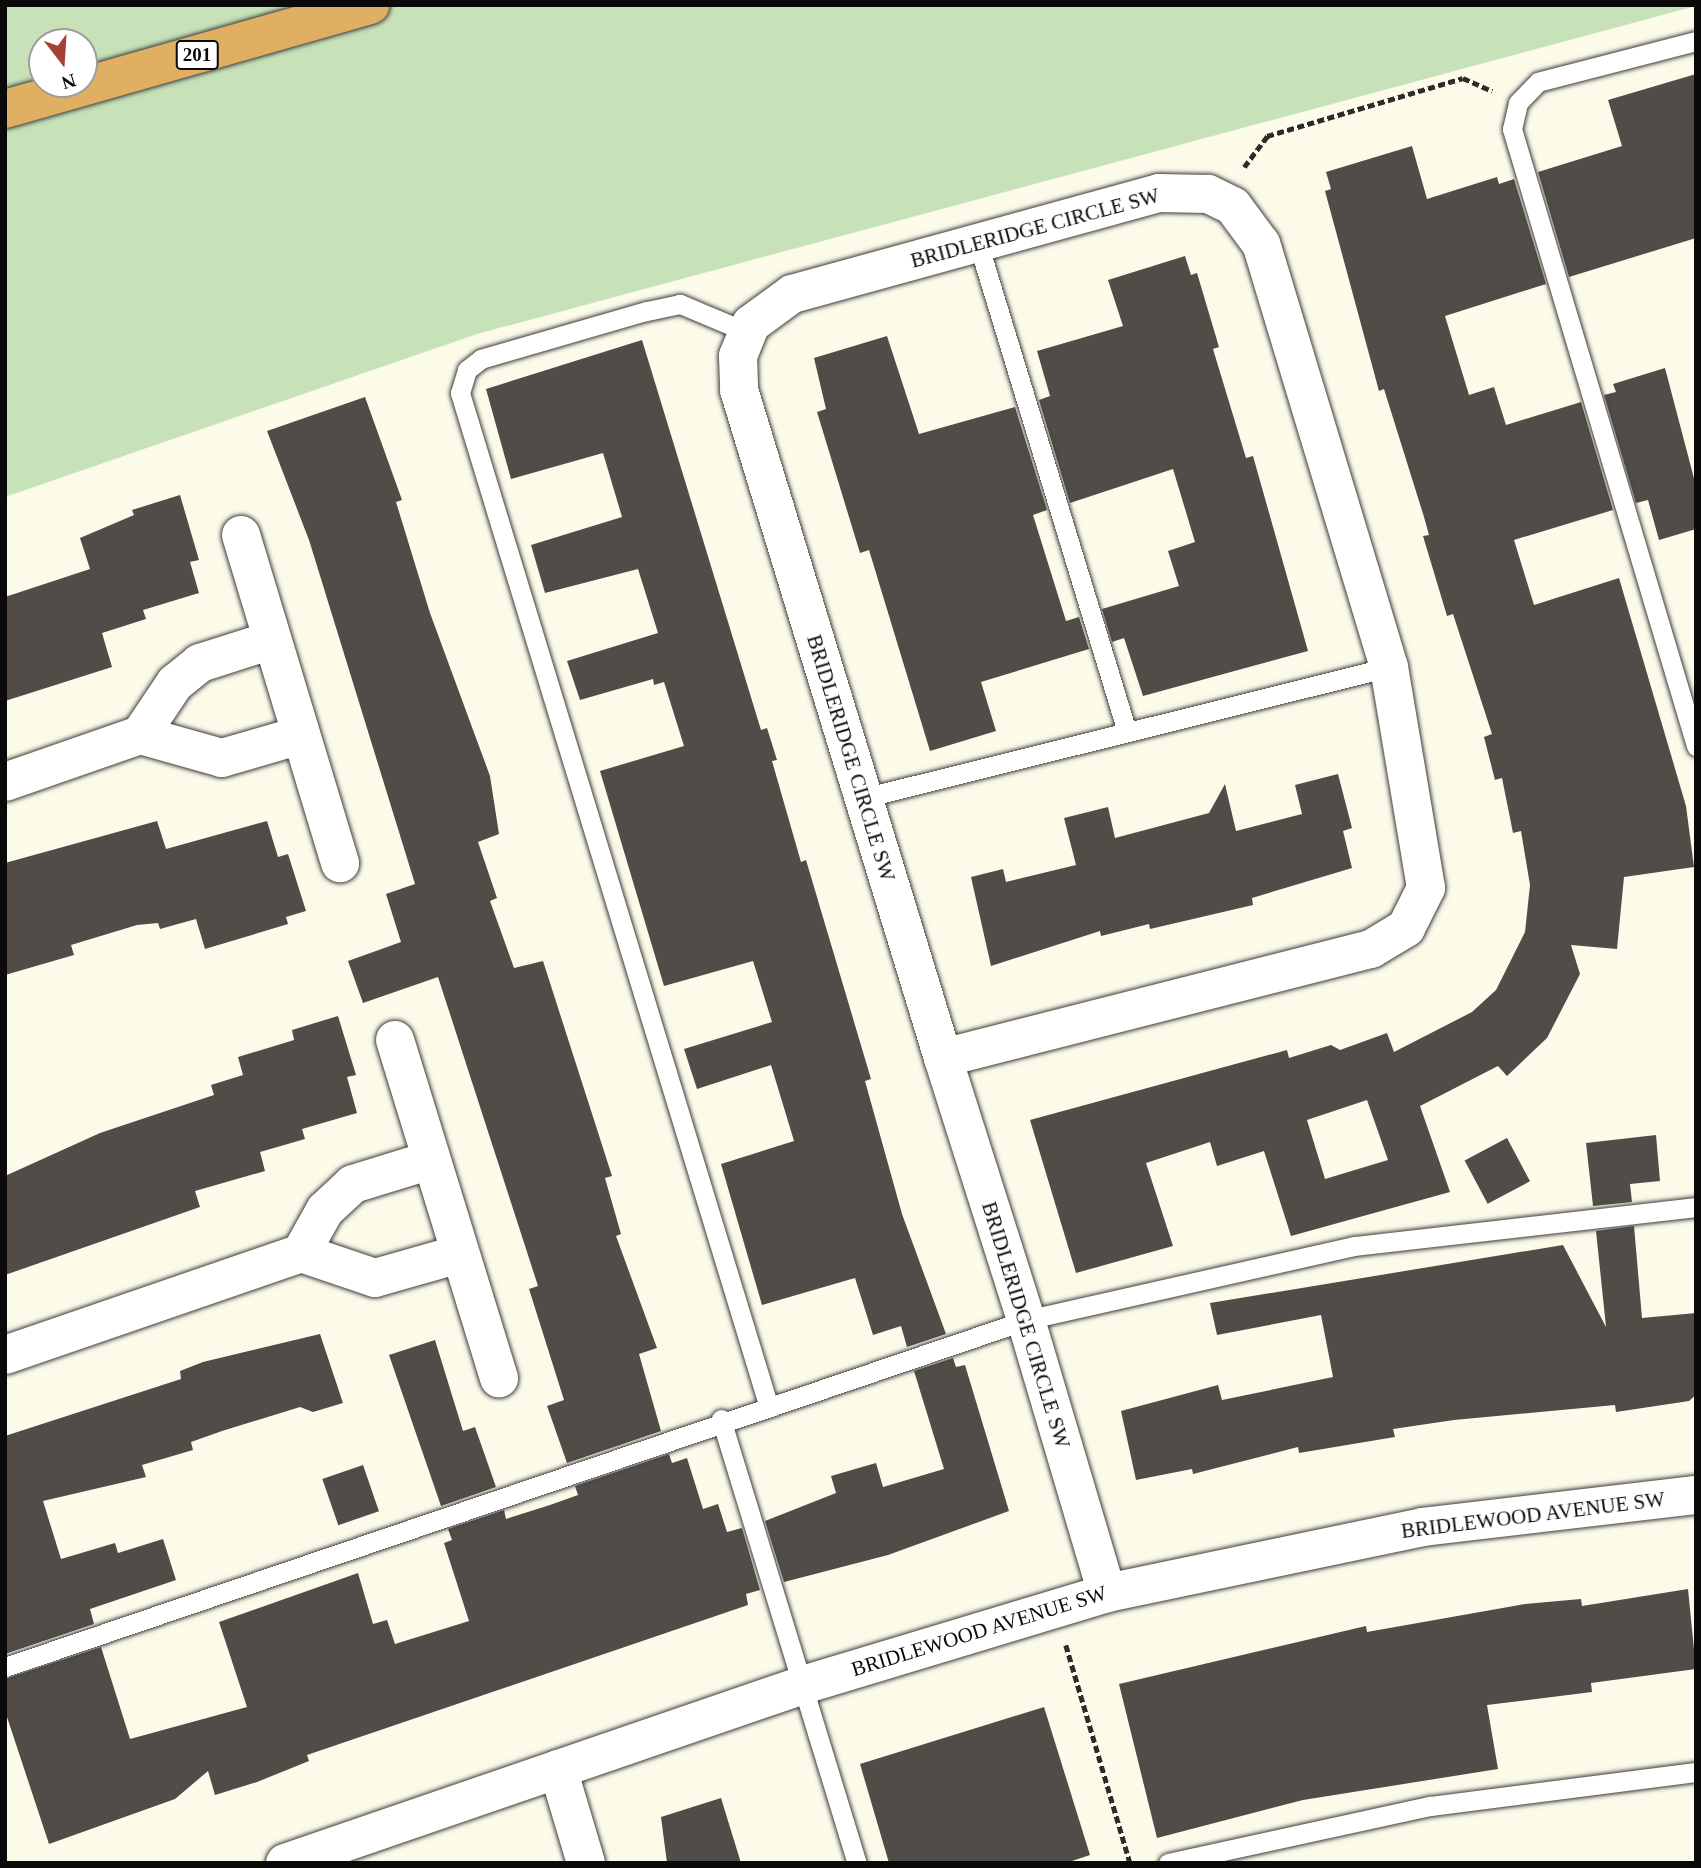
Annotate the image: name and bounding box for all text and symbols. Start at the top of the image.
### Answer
north arrow [28,28,98,98]
road number: 201 [174,40,220,70]
text: N [59,70,78,94]
street label: BRIDLERIDGE CIRCLE SW [908,183,1162,273]
street label: BRIDLERIDGE CIRCLE SW [801,632,901,884]
street label: BRIDLERIDGE CIRCLE SW [976,1199,1076,1451]
street label: BRIDLEWOOD AVENUE SW [1399,1486,1667,1544]
street label: BRIDLEWOOD AVENUE SW [848,1580,1110,1682]

